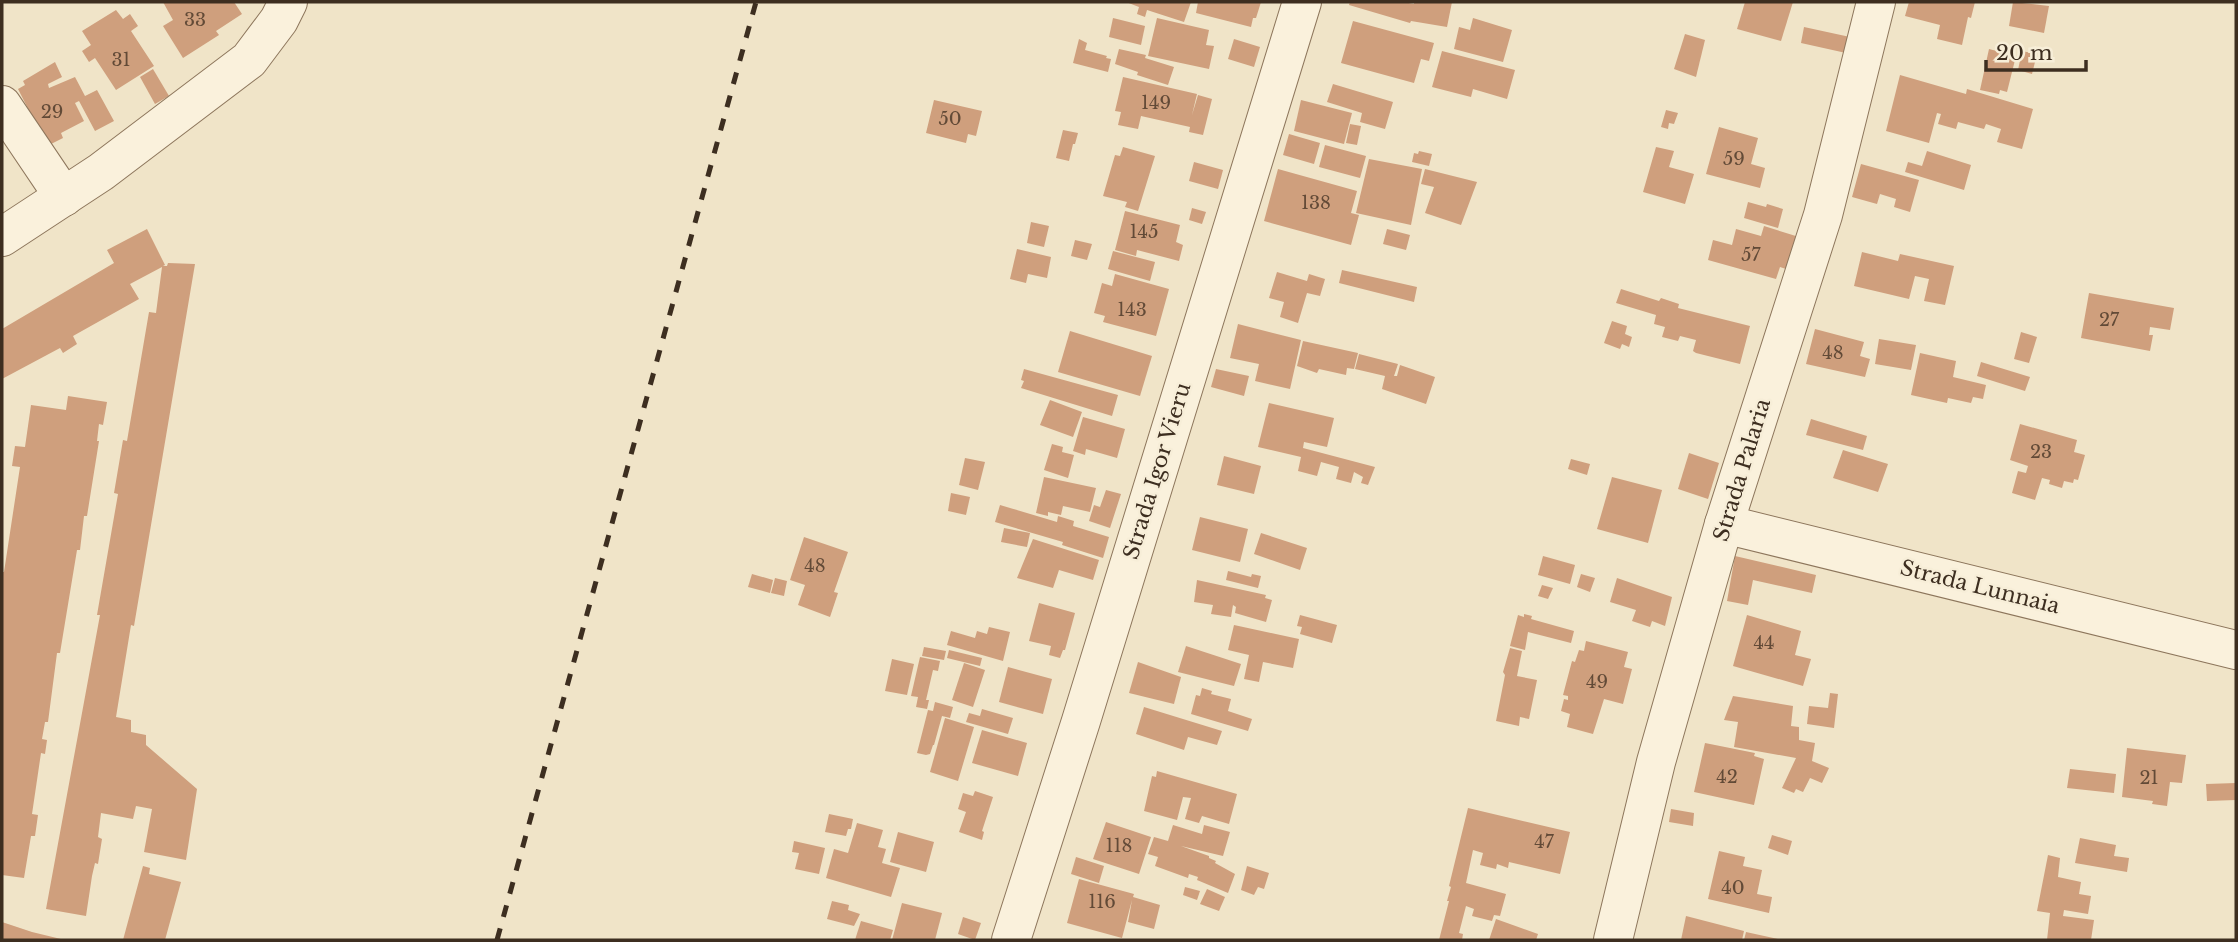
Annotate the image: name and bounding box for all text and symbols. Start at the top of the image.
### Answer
house number: 33 [184,9,206,31]
scale bar [1986,28,2086,72]
text: 20 m [1996,40,2053,66]
house number: 31 [111,49,131,71]
house number: 149 [1141,92,1171,114]
house number: 29 [41,101,63,123]
house number: 50 [938,108,962,130]
house number: 59 [1723,148,1745,170]
house number: 138 [1301,192,1331,214]
house number: 145 [1130,221,1158,243]
house number: 57 [1741,244,1762,266]
house number: 143 [1117,299,1147,321]
house number: 27 [2099,309,2120,331]
house number: 48 [1822,342,1844,364]
street label: Strada Igor Vieru [1118,380,1196,562]
street label: Strada Palaria [1708,395,1776,544]
house number: 23 [2030,441,2052,463]
house number: 48 [804,555,826,577]
street label: Strada Lunnaia [1898,555,2063,619]
house number: 44 [1753,632,1775,654]
house number: 49 [1586,671,1608,693]
house number: 42 [1716,766,1738,788]
house number: 21 [2139,767,2159,789]
house number: 47 [1534,831,1555,853]
house number: 118 [1106,835,1132,857]
house number: 40 [1721,877,1745,899]
house number: 116 [1088,891,1116,913]

